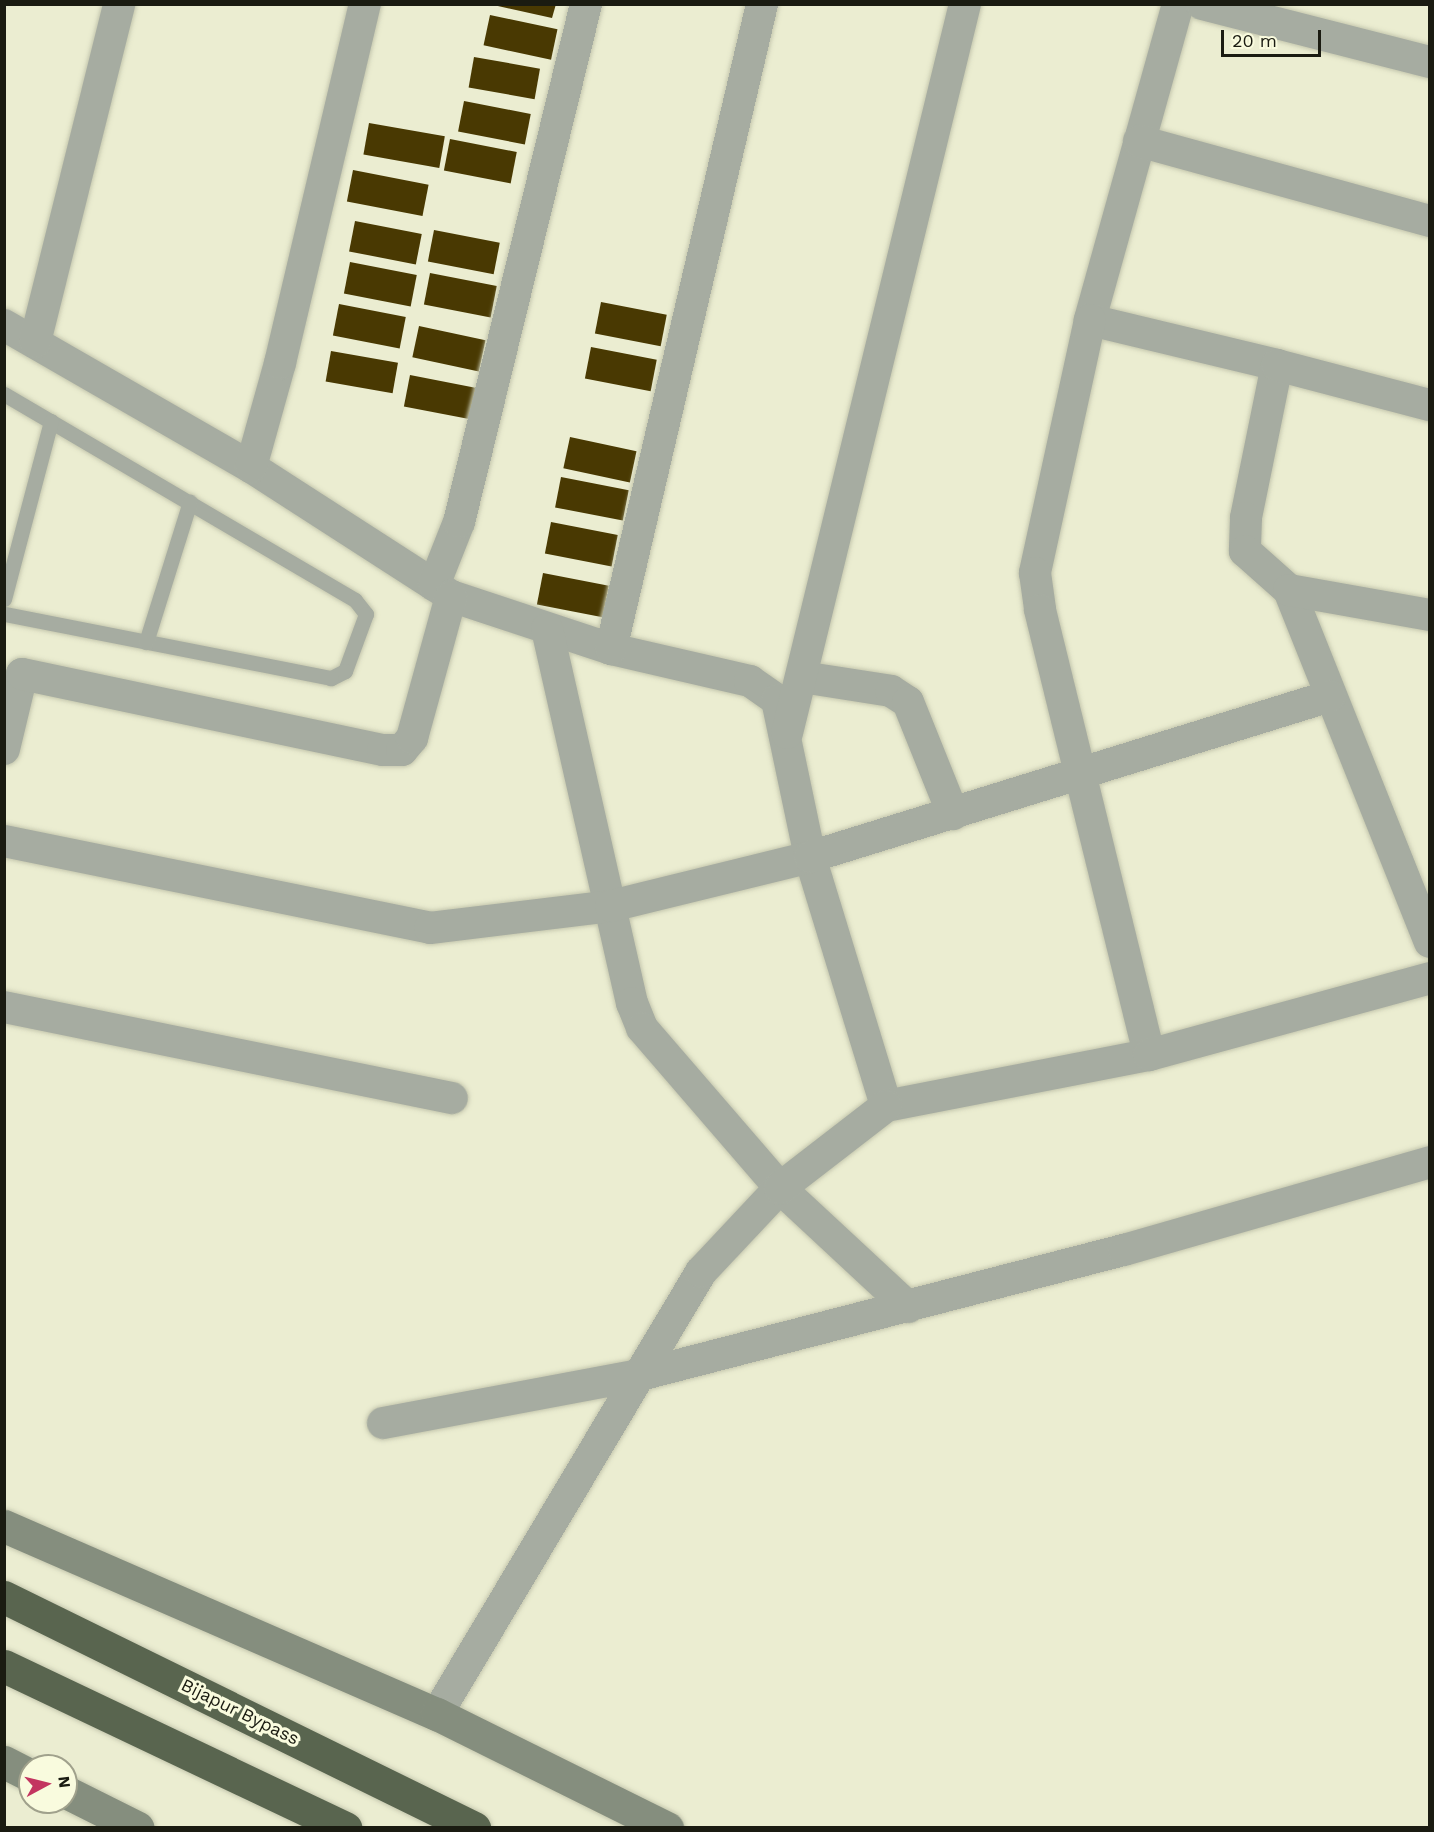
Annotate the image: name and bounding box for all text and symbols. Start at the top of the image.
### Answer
scale bar [1224,18,1324,56]
text: 20 m [1232,30,1277,51]
street label: Bijapur Bypass [177,1674,303,1750]
north arrow [18,1754,78,1814]
text: N [54,1775,75,1789]

